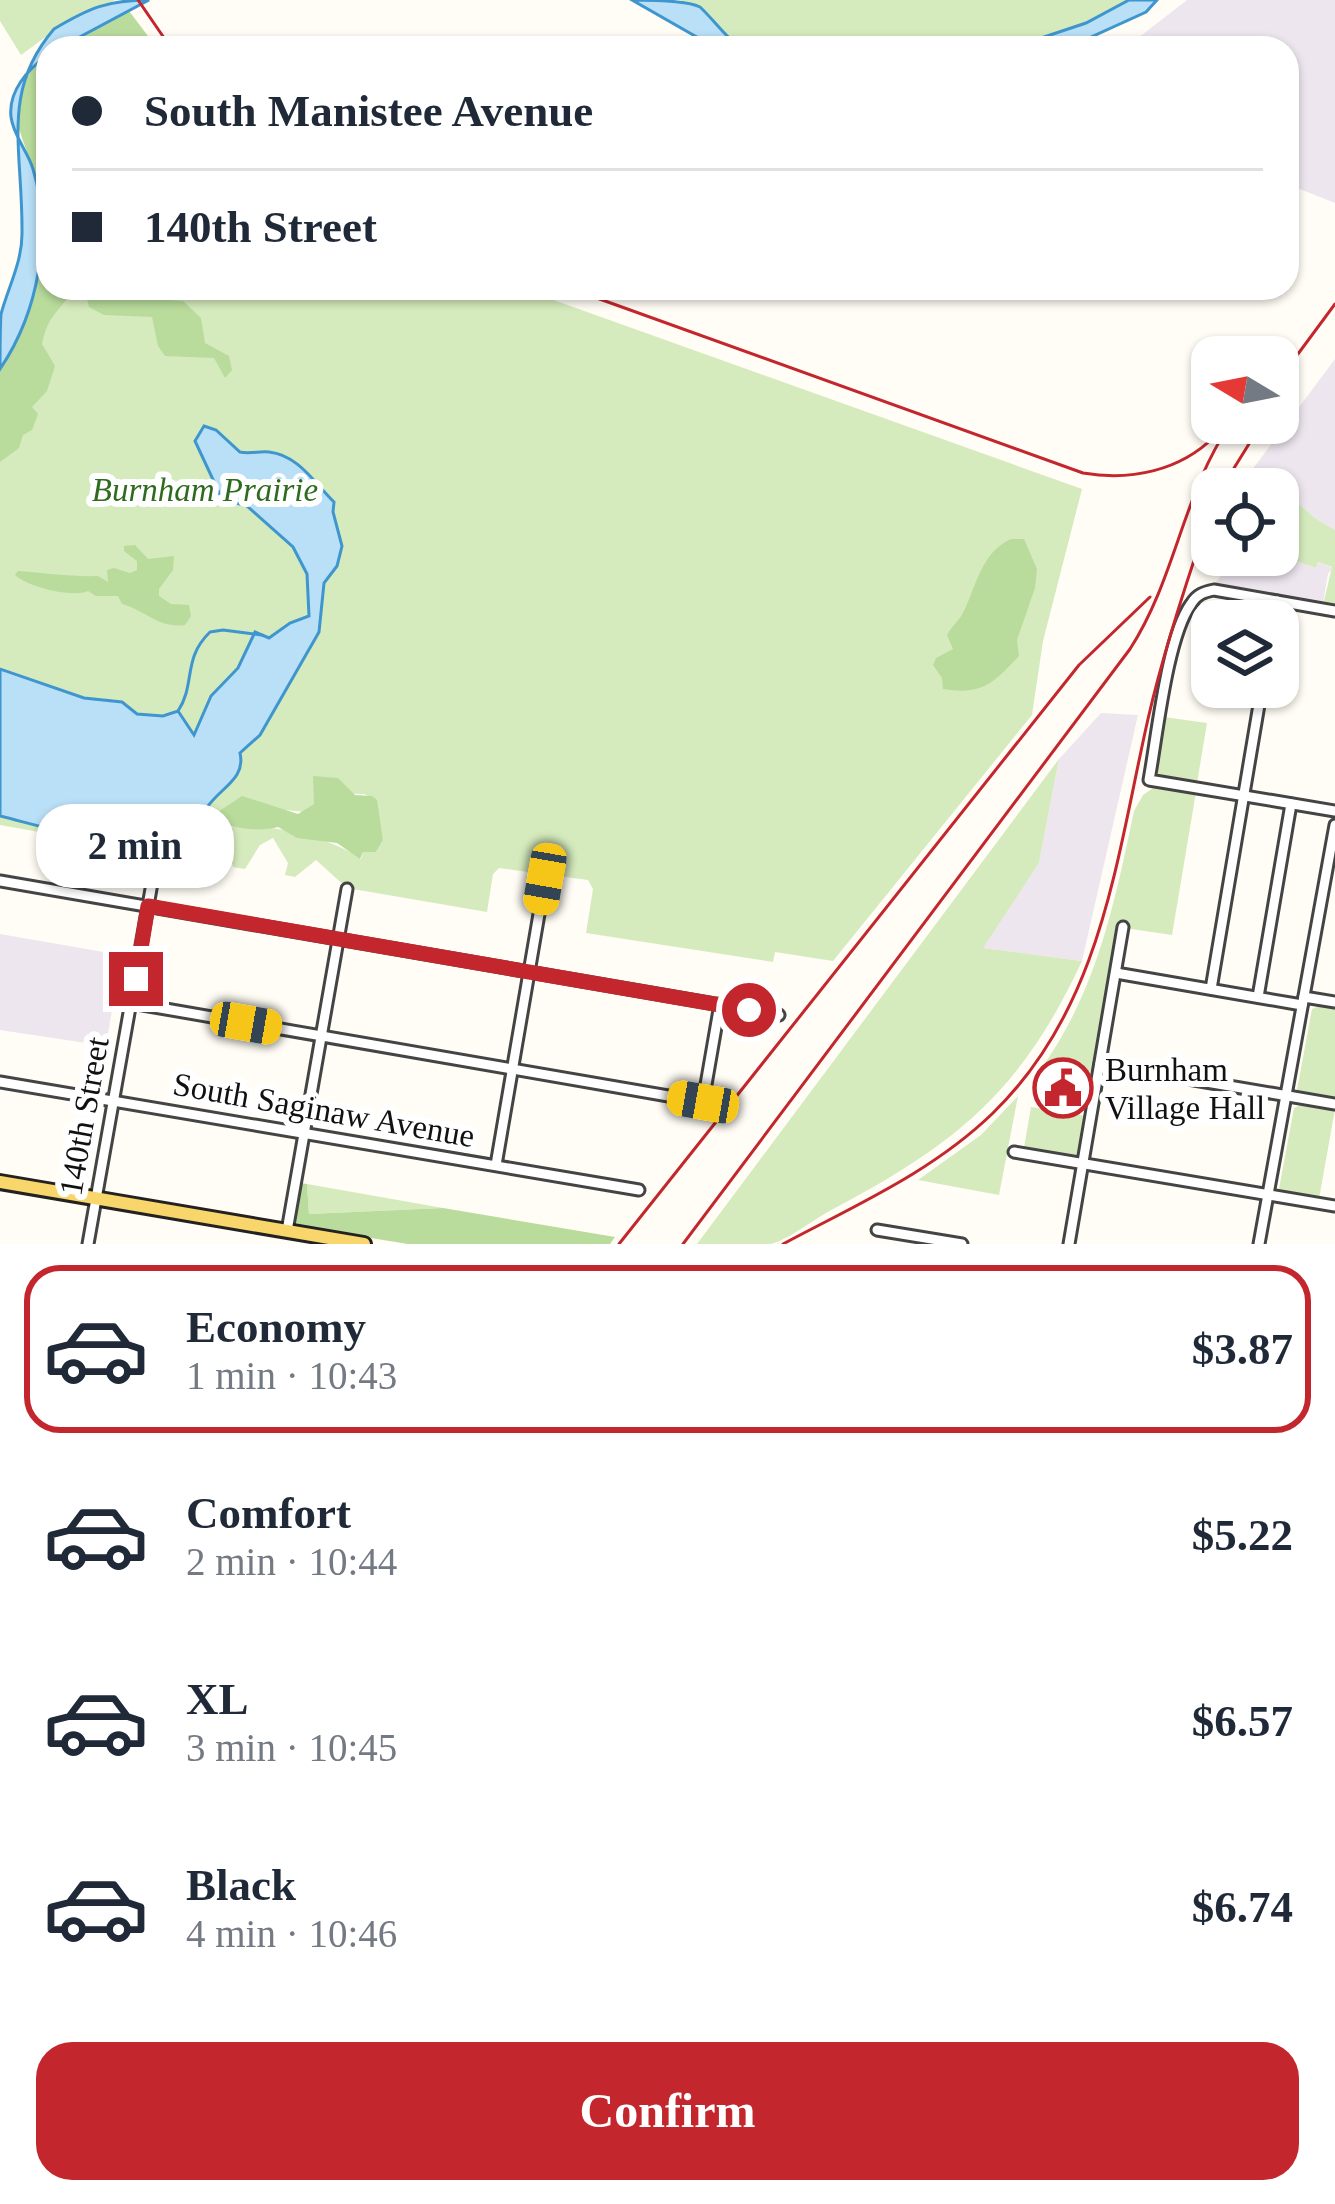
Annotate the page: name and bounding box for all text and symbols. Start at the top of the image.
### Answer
text: South Manistee Avenue [144,86,593,136]
text: 140th Street [144,202,377,252]
north arrow [1191,336,1299,444]
map controls [1191,336,1299,708]
button: locate [1191,468,1299,576]
park label: Burnham Prairie [92,472,318,508]
button: layers [1191,600,1299,708]
callout: 2 min [37,805,235,889]
text: 2 min [88,824,182,867]
car [521,840,569,918]
route end [109,952,163,1006]
route start [722,983,776,1037]
car [207,999,285,1047]
street label: 140th Street [52,1034,116,1198]
place label: Burnham Village Hall [1105,1052,1265,1126]
public building icon: Burnham Village Hall [1032,1057,1094,1119]
street label: South Saginaw Avenue [170,1066,477,1154]
car [664,1078,742,1126]
icon: car [42,1295,150,1403]
text: Economy [186,1302,366,1352]
text: $3.87 [1192,1324,1293,1374]
text: 1 min · 10:43 [186,1354,397,1397]
icon: car [42,1481,150,1589]
text: Comfort [186,1488,351,1538]
text: $5.22 [1192,1510,1293,1560]
text: 2 min · 10:44 [186,1540,397,1583]
icon: car [42,1667,150,1775]
text: XL [186,1674,249,1724]
text: $6.57 [1192,1696,1293,1746]
text: 3 min · 10:45 [186,1726,397,1769]
icon: car [42,1853,150,1961]
text: Black [186,1860,296,1910]
text: $6.74 [1192,1882,1293,1932]
text: 4 min · 10:46 [186,1912,397,1955]
button: Confirm [36,2042,1299,2180]

